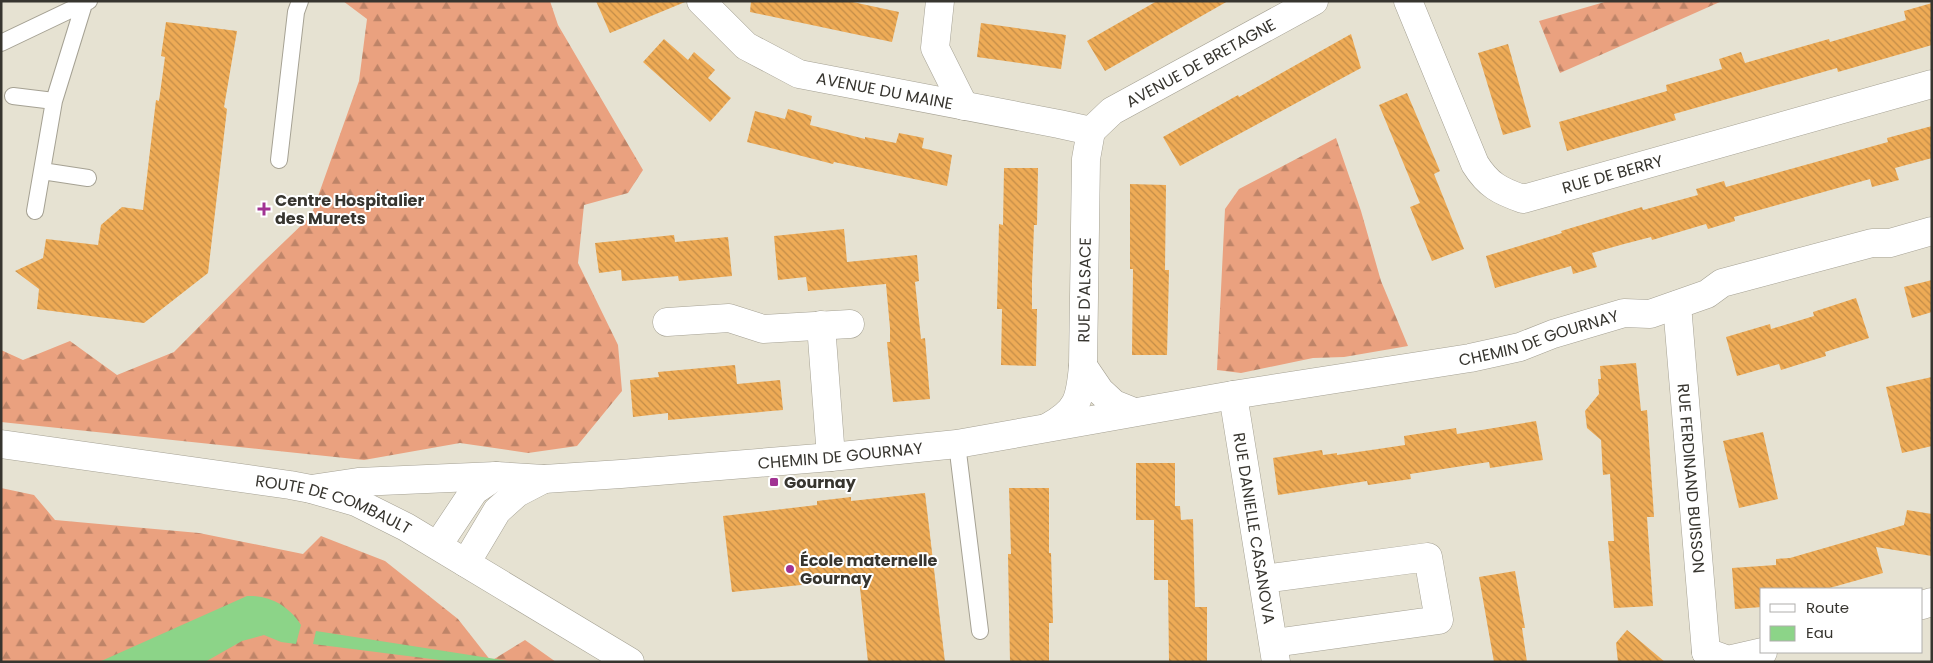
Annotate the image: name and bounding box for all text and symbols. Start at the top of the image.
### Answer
street label: AVENUE DE BRETAGNE [1122,13,1280,113]
street label: AVENUE DU MAINE [815,66,955,115]
street label: RUE DE BERRY [1559,149,1666,199]
place label: Centre Hospitalier des Murets [275,189,424,230]
marker: Centre Hospitalier des Murets [257,202,271,216]
street label: RUE D'ALSACE [1072,237,1096,343]
street label: CHEMIN DE GOURNAY [1457,304,1622,371]
street label: RUE FERDINAND BUISSON [1672,383,1711,574]
street label: RUE DANIELLE CASANOVA [1228,431,1281,626]
street label: CHEMIN DE GOURNAY [757,436,925,474]
street label: ROUTE DE COMBAULT [254,469,416,540]
place label: Gournay [784,471,857,494]
marker: Gournay [768,476,780,488]
place label: École maternelle Gournay [800,549,938,590]
marker: École maternelle Gournay [784,563,796,575]
legend [1760,588,1923,653]
text: Route [1806,597,1849,618]
text: Eau [1806,622,1833,643]

